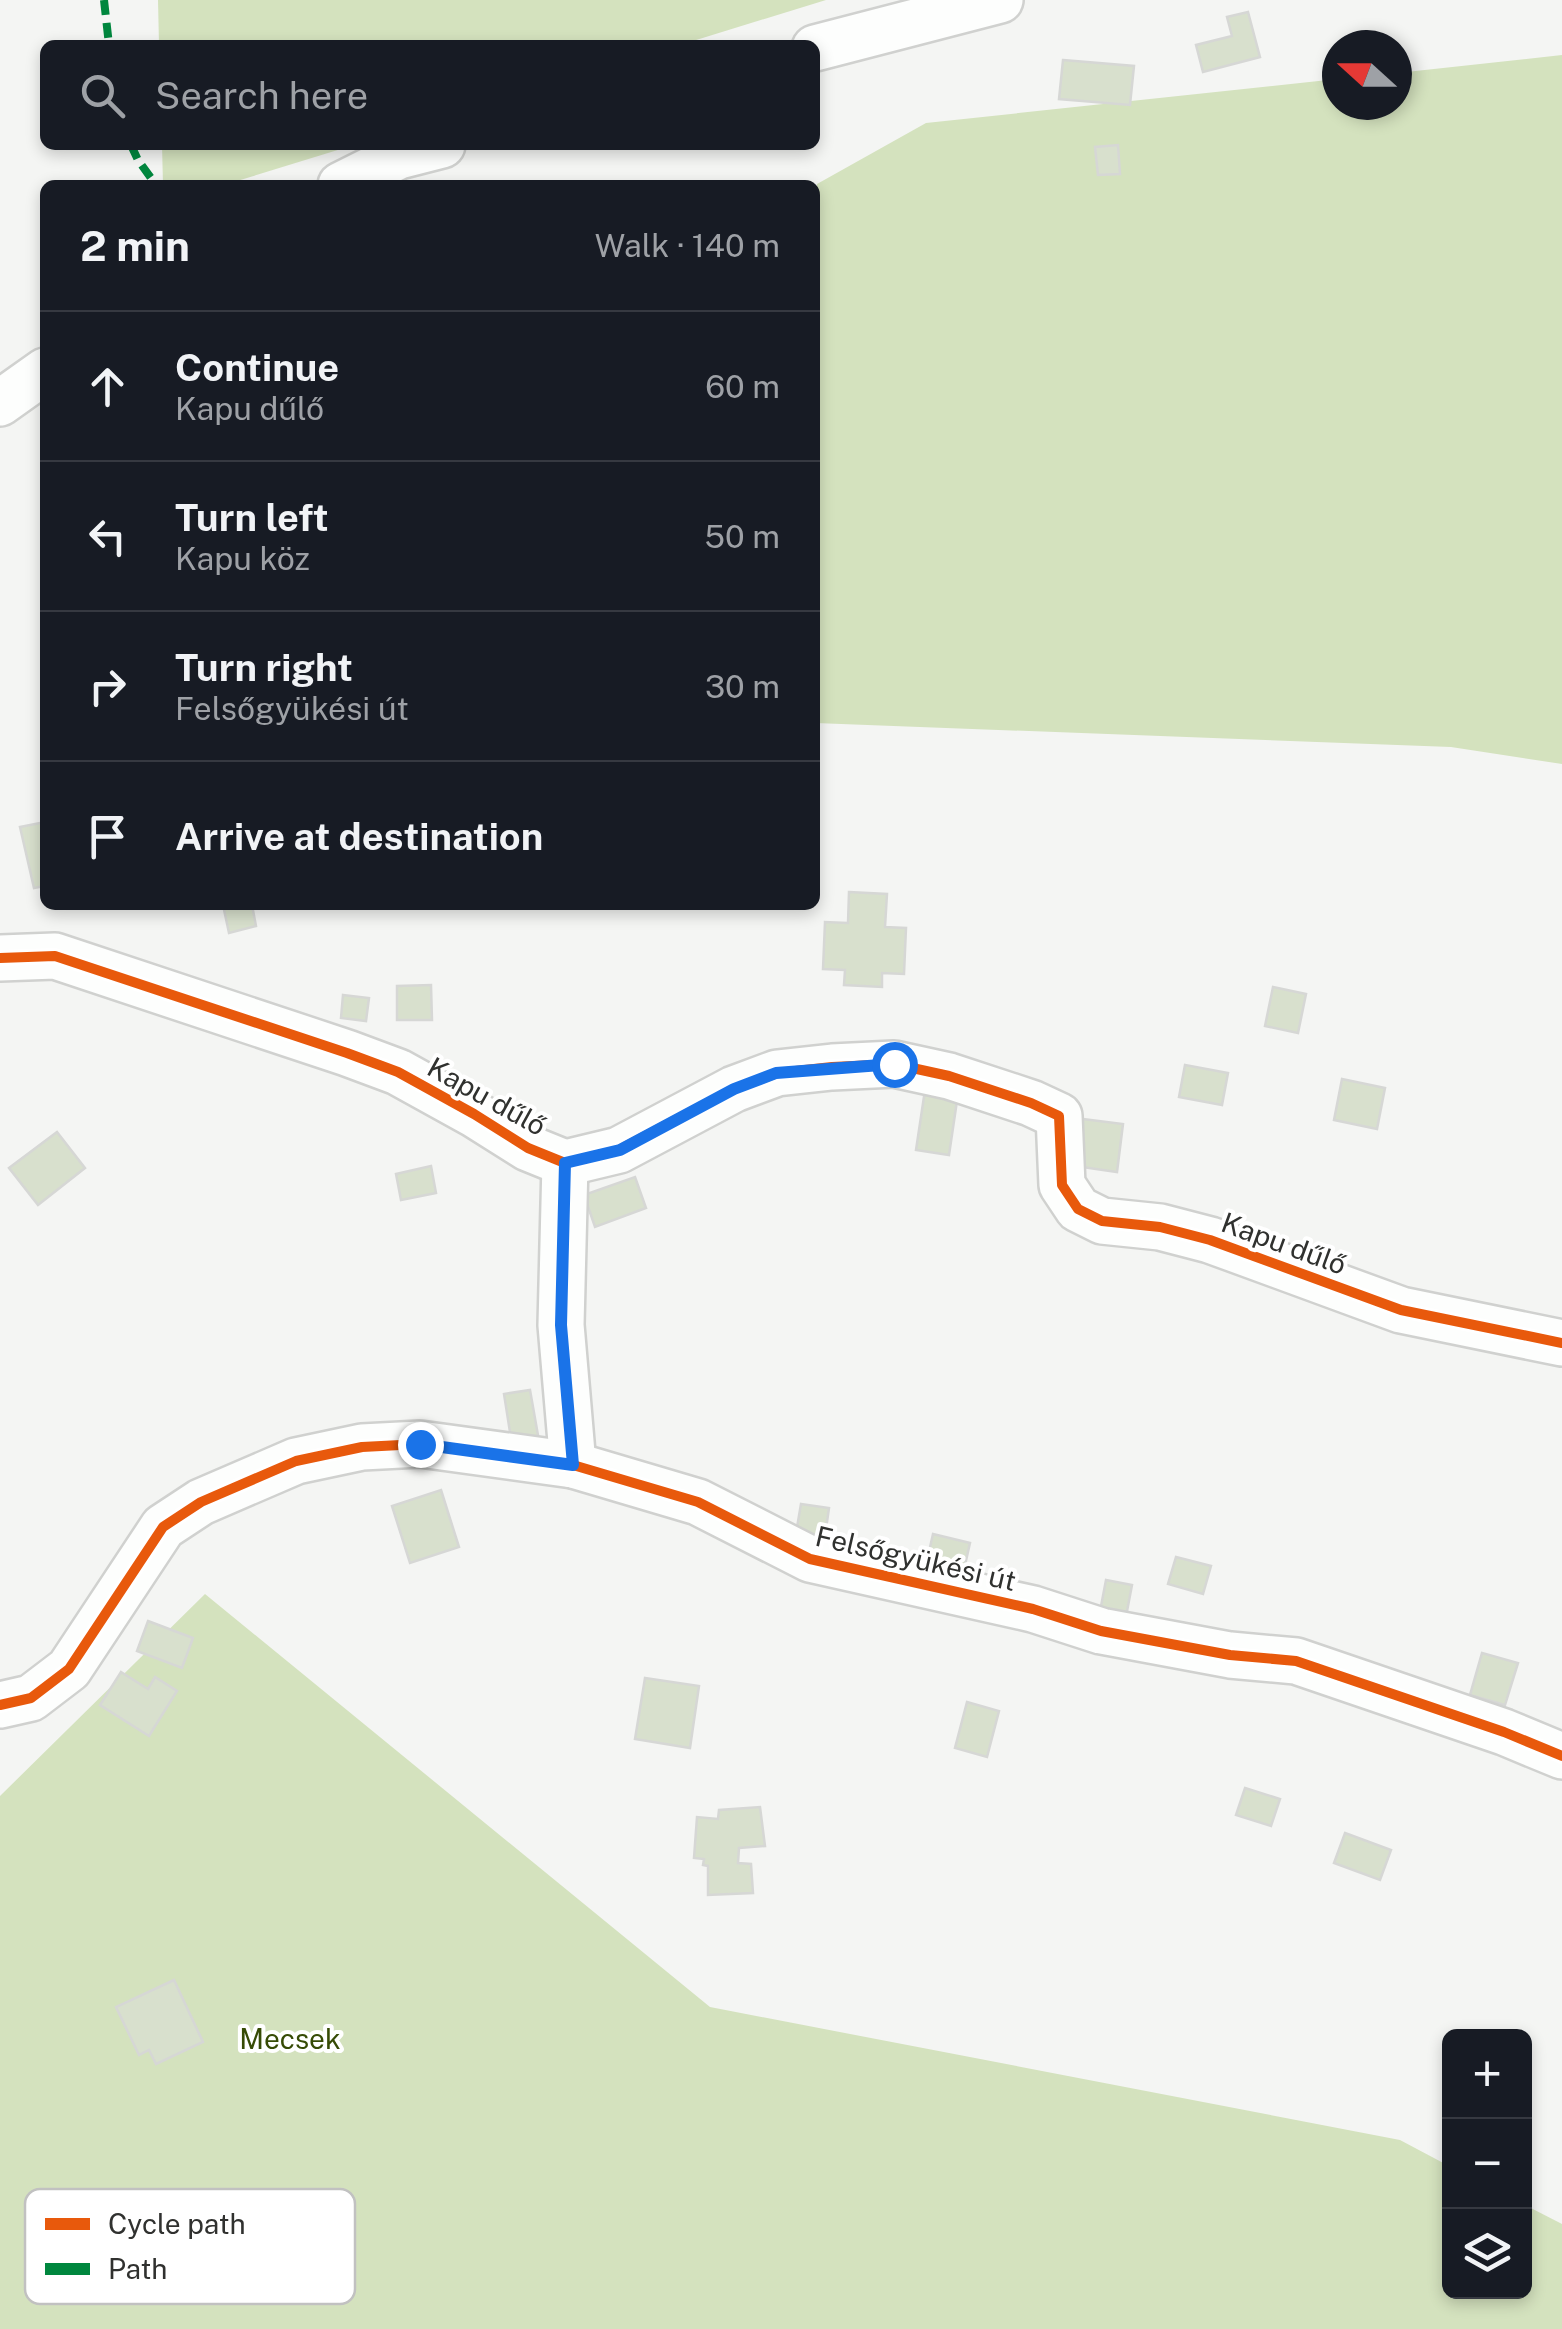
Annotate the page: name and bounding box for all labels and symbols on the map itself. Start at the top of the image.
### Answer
north arrow [1322,30,1412,120]
route start [872,1042,918,1088]
street label: Kapu dűlő [422,1050,552,1142]
street label: Kapu dűlő [1217,1205,1351,1281]
route end [398,1422,444,1468]
street label: Felsőgyükési út [813,1519,1019,1597]
park label: Mecsek [239,2022,341,2055]
legend [25,2189,355,2304]
text: Cycle path [108,2207,246,2240]
text: Path [108,2252,167,2285]

